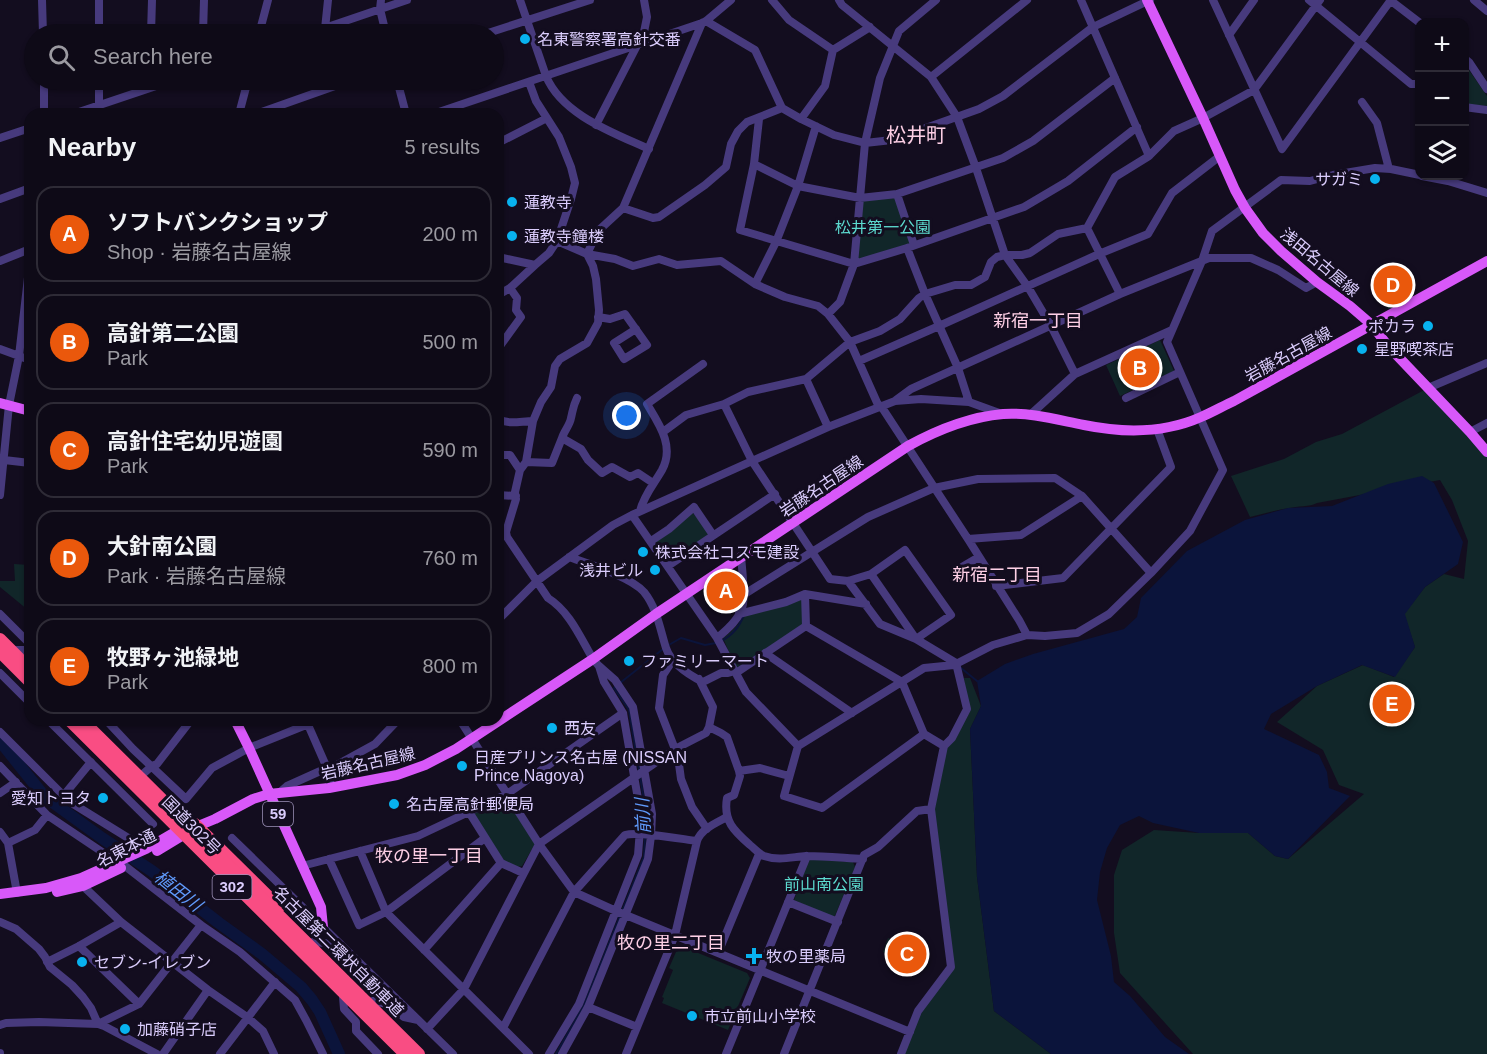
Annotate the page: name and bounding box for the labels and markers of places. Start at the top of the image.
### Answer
place label: 名東警察署高針交番 [537,31,681,48]
marker: 名東警察署高針交番 [518,32,532,46]
place label: サガミ [1315,171,1363,188]
marker: サガミ [1368,172,1382,186]
place label: 蓮教寺 [524,194,572,211]
marker: 蓮教寺 [505,195,519,209]
place label: 蓮教寺鐘楼 [524,228,604,245]
marker: 蓮教寺鐘楼 [505,229,519,243]
pin: D [1374,262,1412,308]
place label: ポカラ [1368,318,1416,335]
marker: ポカラ [1421,319,1435,333]
place label: 星野喫茶店 [1374,341,1454,358]
marker: 星野喫茶店 [1355,342,1369,356]
pin: B [1120,346,1160,391]
place label: 株式会社コスモ建設 [655,544,799,561]
marker: 株式会社コスモ建設 [636,545,650,559]
place label: 浅井ビル [579,562,643,579]
marker: 浅井ビル [648,563,662,577]
pin: A [706,568,746,614]
place label: ファミリーマート [641,653,769,670]
marker: ファミリーマート [622,654,636,668]
pin: E [1372,682,1412,726]
place label: 西友 [564,720,596,737]
marker: 西友 [545,721,559,735]
place label: 日産プリンス名古屋 (NISSAN Prince Nagoya) [474,749,687,784]
marker: 日産プリンス名古屋 (NISSAN Prince Nagoya) [455,759,469,773]
place label: 愛知トヨタ [11,790,91,807]
marker: 愛知トヨタ [96,791,110,805]
place label: 名古屋高針郵便局 [406,796,534,813]
marker: 名古屋高針郵便局 [387,797,401,811]
pin: C [888,932,926,976]
place label: 牧の里薬局 [766,948,846,965]
marker: 牧の里薬局 [747,949,761,963]
place label: セブン-イレブン [94,954,211,971]
marker: セブン-イレブン [75,955,89,969]
place label: 市立前山小学校 [704,1008,816,1025]
marker: 市立前山小学校 [685,1009,699,1023]
place label: 加藤硝子店 [137,1021,217,1038]
marker: 加藤硝子店 [118,1022,132,1036]

